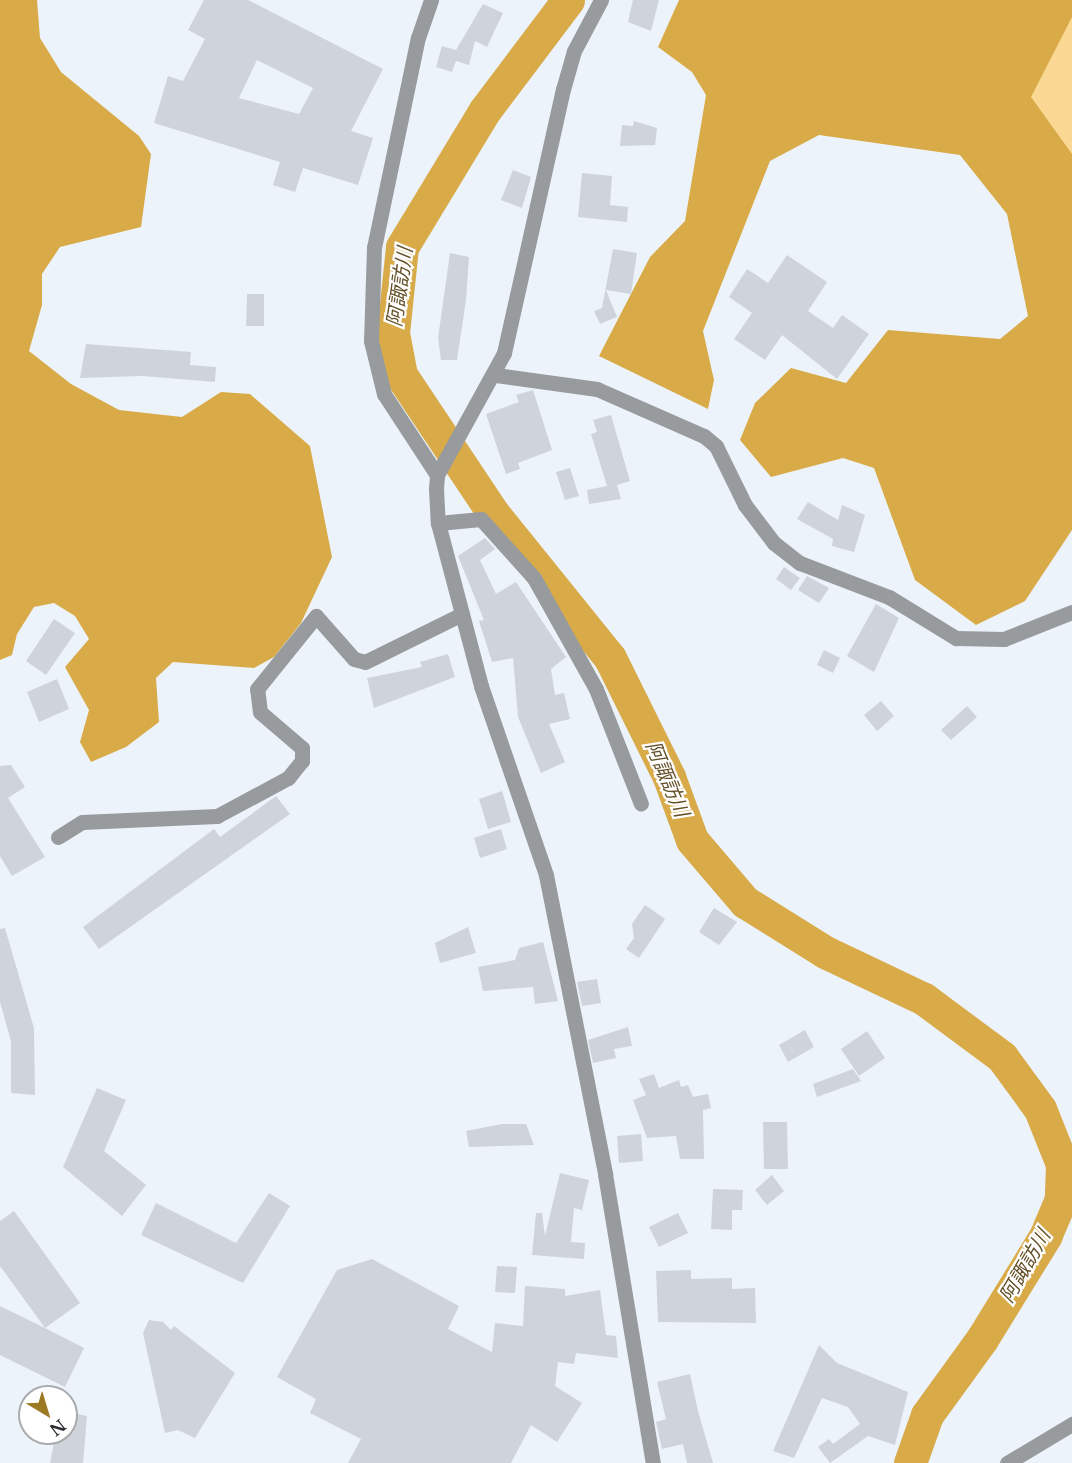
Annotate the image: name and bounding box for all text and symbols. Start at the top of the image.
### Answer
water label: 阿諏訪川 [383,246,417,328]
water label: 阿諏訪川 [640,737,694,821]
water label: 阿諏訪川 [995,1225,1055,1307]
north arrow [18,1385,78,1445]
text: N [46,1415,70,1440]

